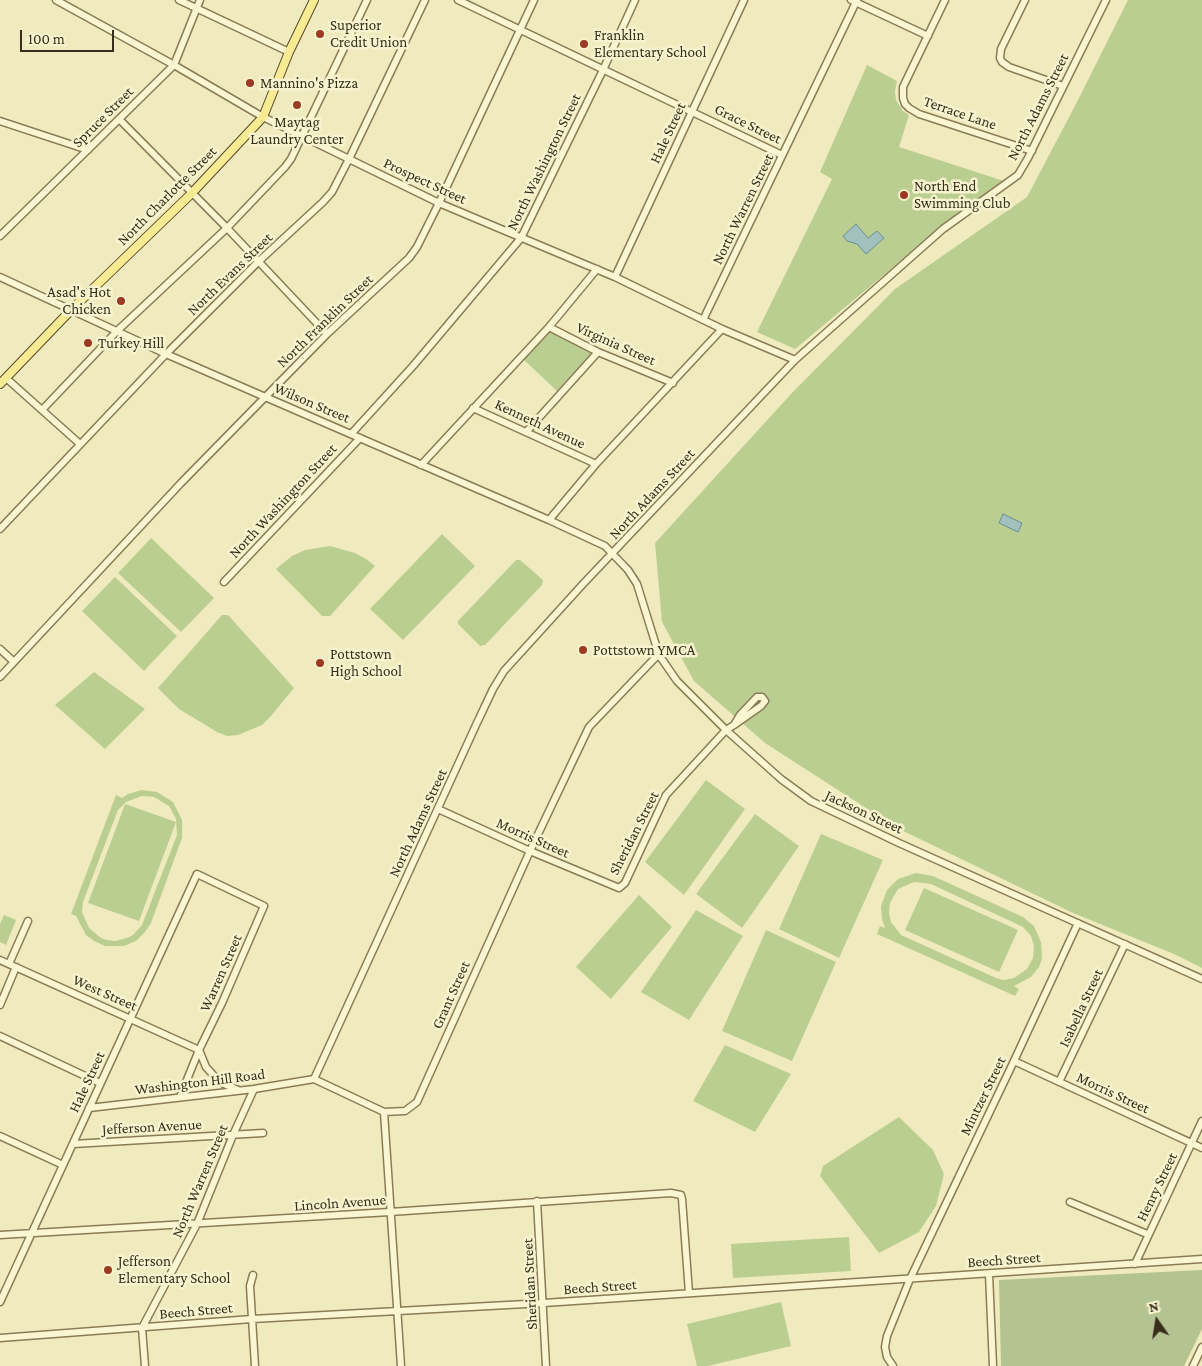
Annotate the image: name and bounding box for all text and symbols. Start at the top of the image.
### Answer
place label: Superior Credit Union [330,16,407,51]
scale bar [22,20,116,52]
place label: Franklin Elementary School [594,26,706,61]
marker: Superior Credit Union [314,28,326,40]
text: 100 m [28,31,65,47]
marker: Franklin Elementary School [578,38,590,50]
street label: North Adams Street [1003,51,1073,163]
place label: Mannino's Pizza [260,74,358,92]
marker: Mannino's Pizza [244,77,256,89]
street label: Spruce Street [69,83,137,151]
street label: North Washington Street [503,91,585,233]
street label: Terrace Lane [921,92,999,134]
marker: Maytag Laundry Center [291,99,303,111]
street label: Hale Street [646,100,690,166]
street label: Grace Street [712,100,784,148]
place label: Maytag Laundry Center [250,113,344,148]
street label: North Charlotte Street [114,143,220,249]
street label: North Warren Street [708,151,778,267]
street label: Prospect Street [381,154,469,208]
place label: North End Swimming Club [914,177,1010,212]
marker: North End Swimming Club [898,189,910,201]
street label: North Evans Street [184,229,276,319]
street label: North Franklin Street [273,270,377,372]
place label: Asad's Hot Chicken [47,283,111,318]
marker: Asad's Hot Chicken [115,295,127,307]
street label: Virginia Street [573,318,659,370]
place label: Turkey Hill [98,334,164,352]
marker: Turkey Hill [82,337,94,349]
street label: Wilson Street [271,379,353,427]
street label: Kenneth Avenue [492,395,588,453]
street label: North Washington Street [225,440,341,562]
street label: North Adams Street [605,445,699,543]
place label: Pottstown YMCA [593,641,695,659]
marker: Pottstown YMCA [577,644,589,656]
place label: Pottstown High School [330,645,402,680]
marker: Pottstown High School [314,657,326,669]
street label: North Adams Street [385,766,451,880]
street label: Jackson Street [822,786,906,838]
street label: Sheridan Street [605,788,663,878]
street label: Morris Street [494,814,572,862]
street label: Warren Street [196,931,246,1015]
street label: Grant Street [428,958,474,1032]
street label: Isabella Street [1055,966,1107,1050]
street label: West Street [70,971,140,1015]
street label: Hale Street [65,1049,109,1115]
street label: Mintzer Street [956,1054,1010,1138]
street label: Washington Hill Road [134,1065,266,1099]
street label: Morris Street [1074,1068,1152,1118]
street label: Jefferson Avenue [102,1115,202,1139]
street label: North Warren Street [168,1122,232,1240]
street label: Henry Street [1133,1149,1181,1225]
street label: Lincoln Avenue [293,1191,387,1215]
street label: Sheridan Street [519,1238,541,1330]
street label: Beech Street [967,1248,1041,1272]
place label: Jefferson Elementary School [118,1252,230,1287]
marker: Jefferson Elementary School [102,1264,114,1276]
street label: Beech Street [563,1275,637,1299]
north arrow [1132,1296,1182,1346]
text: N [1147,1298,1160,1315]
street label: Beech Street [159,1299,233,1323]

